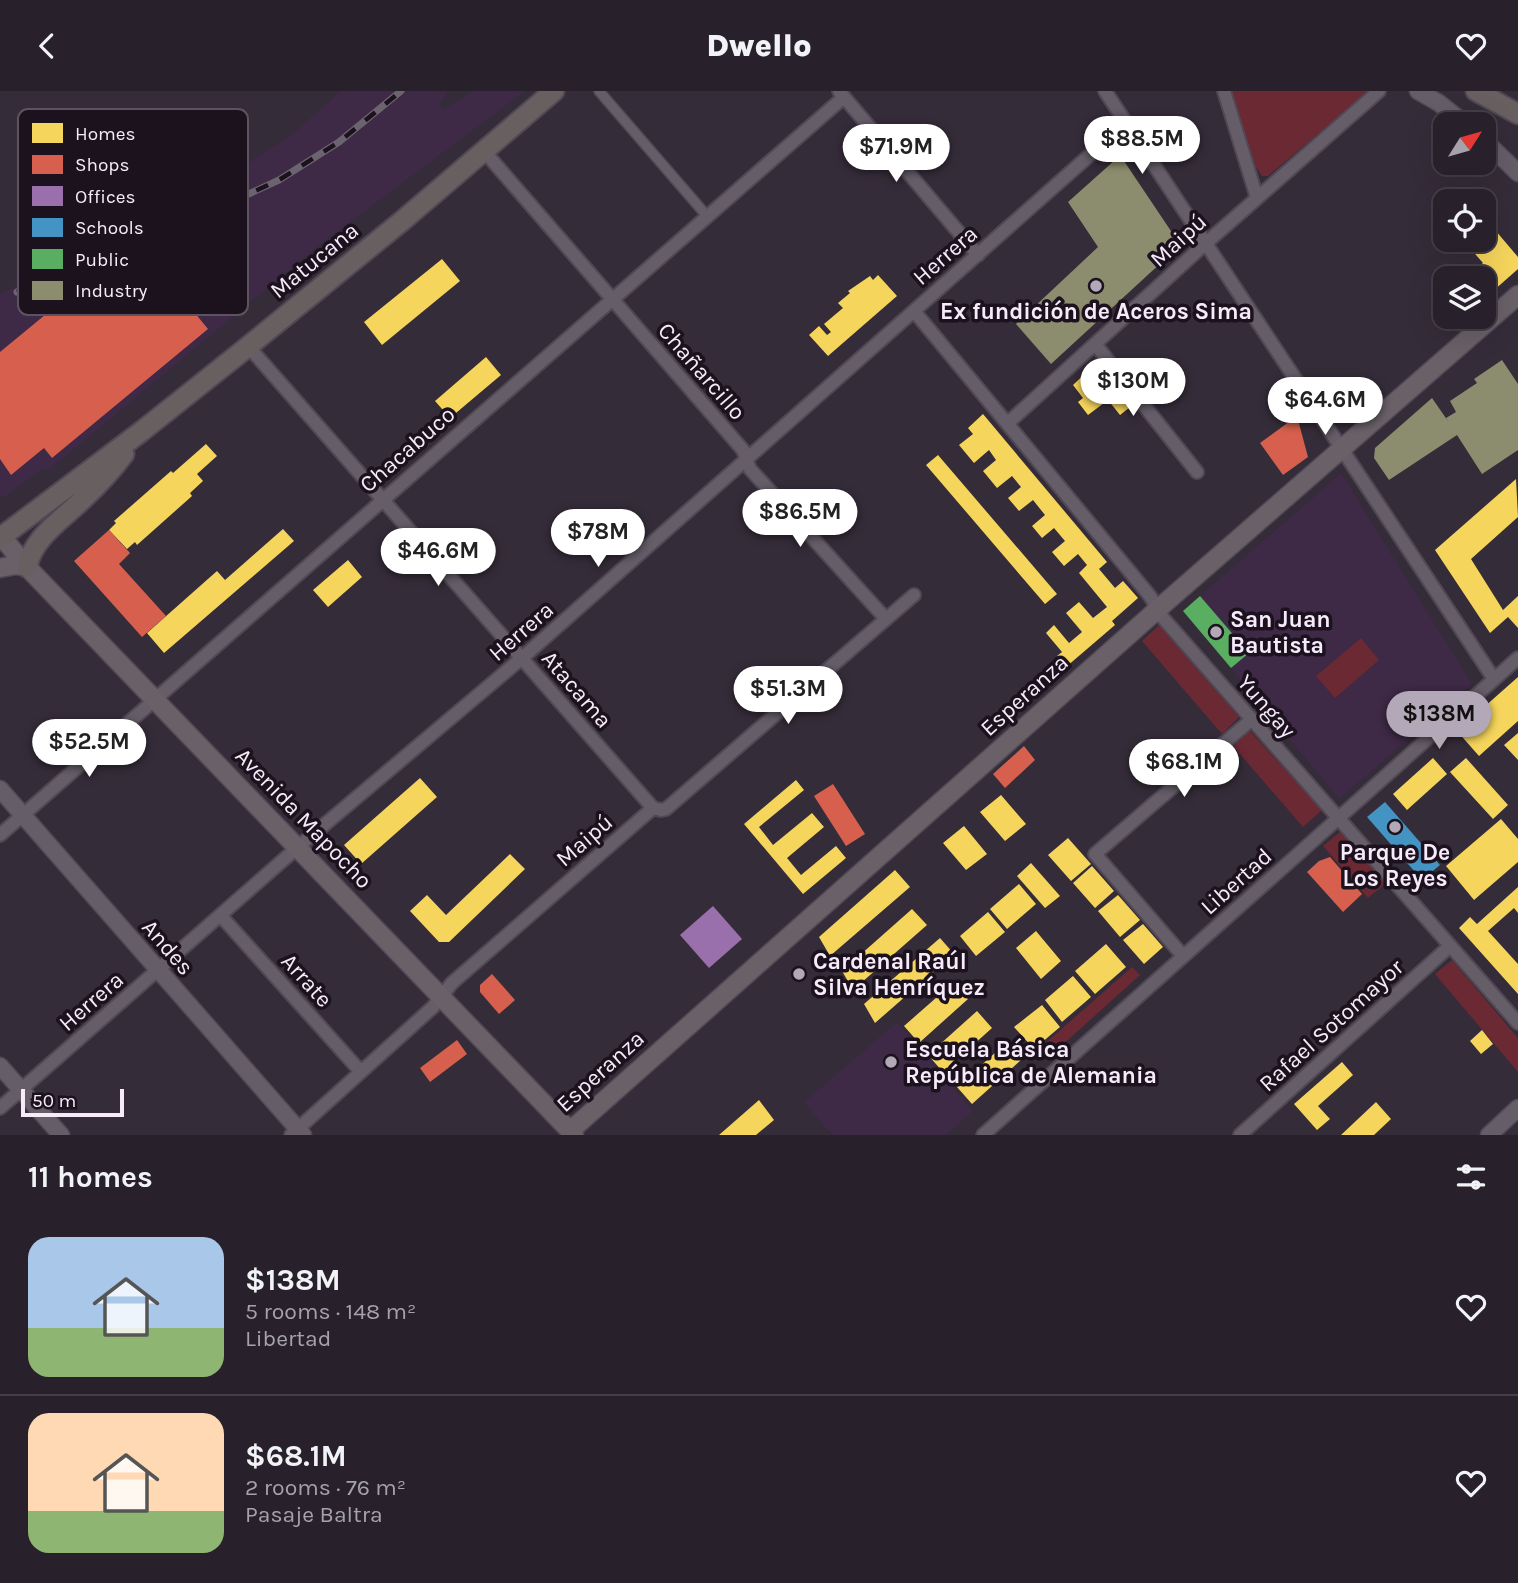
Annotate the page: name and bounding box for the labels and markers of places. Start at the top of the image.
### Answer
pin: $88.5M [1085,116,1199,176]
pin: $71.9M [839,125,953,184]
marker: Ex fundición de Aceros Sima [1088,278,1104,294]
place label: Ex fundición de Aceros Sima [940,298,1252,325]
pin: $130M [1084,359,1182,418]
pin: $64.6M [1268,377,1382,437]
pin: $86.5M [743,489,857,549]
pin: $78M [557,510,639,569]
pin: $46.6M [381,529,495,588]
place label: San Juan Bautista [1230,606,1331,659]
marker: San Juan Bautista [1208,624,1224,640]
pin: $51.3M [731,667,845,726]
pin: $138M [1390,691,1488,751]
pin: $52.5M [32,719,146,779]
pin: $68.1M [1127,739,1241,799]
marker: Parque De Los Reyes [1387,819,1403,835]
place label: Parque De Los Reyes [1340,839,1450,892]
place label: Cardenal Raúl Silva Henríquez [813,948,985,1001]
marker: Cardenal Raúl Silva Henríquez [791,966,807,982]
place label: Escuela Básica República de Alemania [905,1036,1157,1089]
marker: Escuela Básica República de Alemania [883,1054,899,1070]

